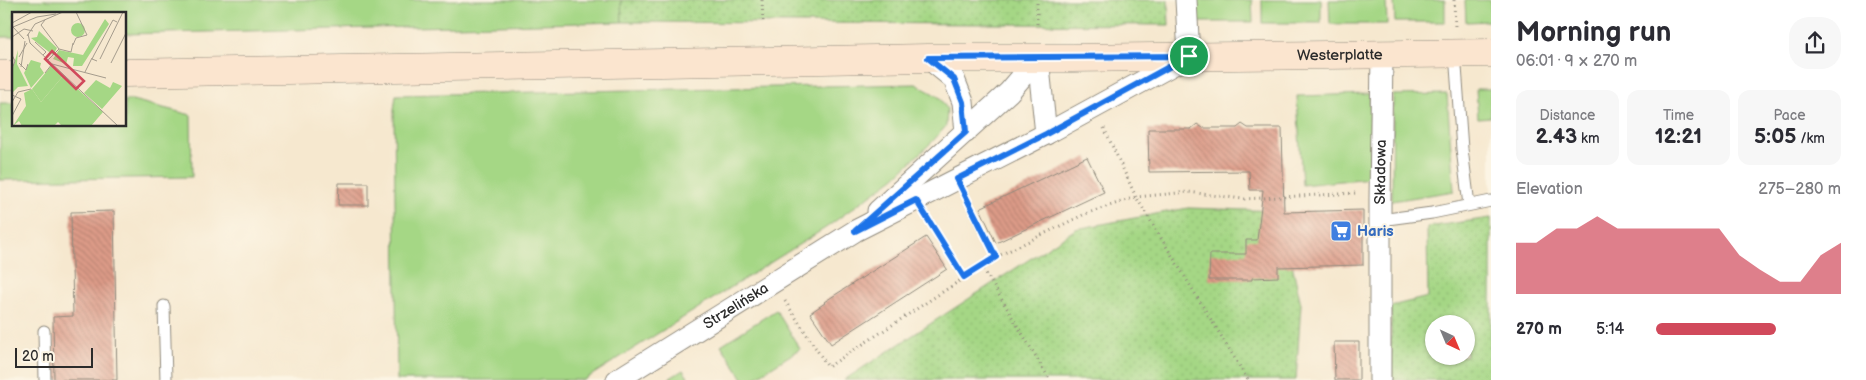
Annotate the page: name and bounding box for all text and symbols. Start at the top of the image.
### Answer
inset map [12,12,126,126]
text: Morning run [1516,16,1671,49]
button: share [1789,17,1841,69]
pin [1168,35,1210,77]
icon: arrive [1175,42,1203,70]
street label: Westerplatte [1297,45,1383,65]
text: 06:01 · 9 × 270 m [1516,52,1637,71]
text: Distance [1540,107,1595,124]
text: Time [1663,107,1694,124]
text: Pace [1774,107,1805,124]
text: 2.43 [1535,124,1577,149]
text: 12:21 [1655,124,1702,149]
text: 5:05 [1754,124,1796,149]
text: km [1577,130,1600,147]
text: /km [1796,130,1825,147]
street label: Składowa [1371,139,1390,205]
text: Elevation [1516,180,1583,199]
text: 275–280 m [1758,180,1841,199]
supermarket icon: Haris [1329,219,1353,243]
place label: Haris [1357,222,1394,241]
street label: Strzelińska [700,278,772,333]
north arrow [1425,315,1475,365]
map controls [1425,315,1475,365]
text: 270 m [1516,320,1562,339]
text: 5:14 [1596,320,1624,339]
scale bar [15,345,92,368]
text: 20 m [22,348,54,365]

